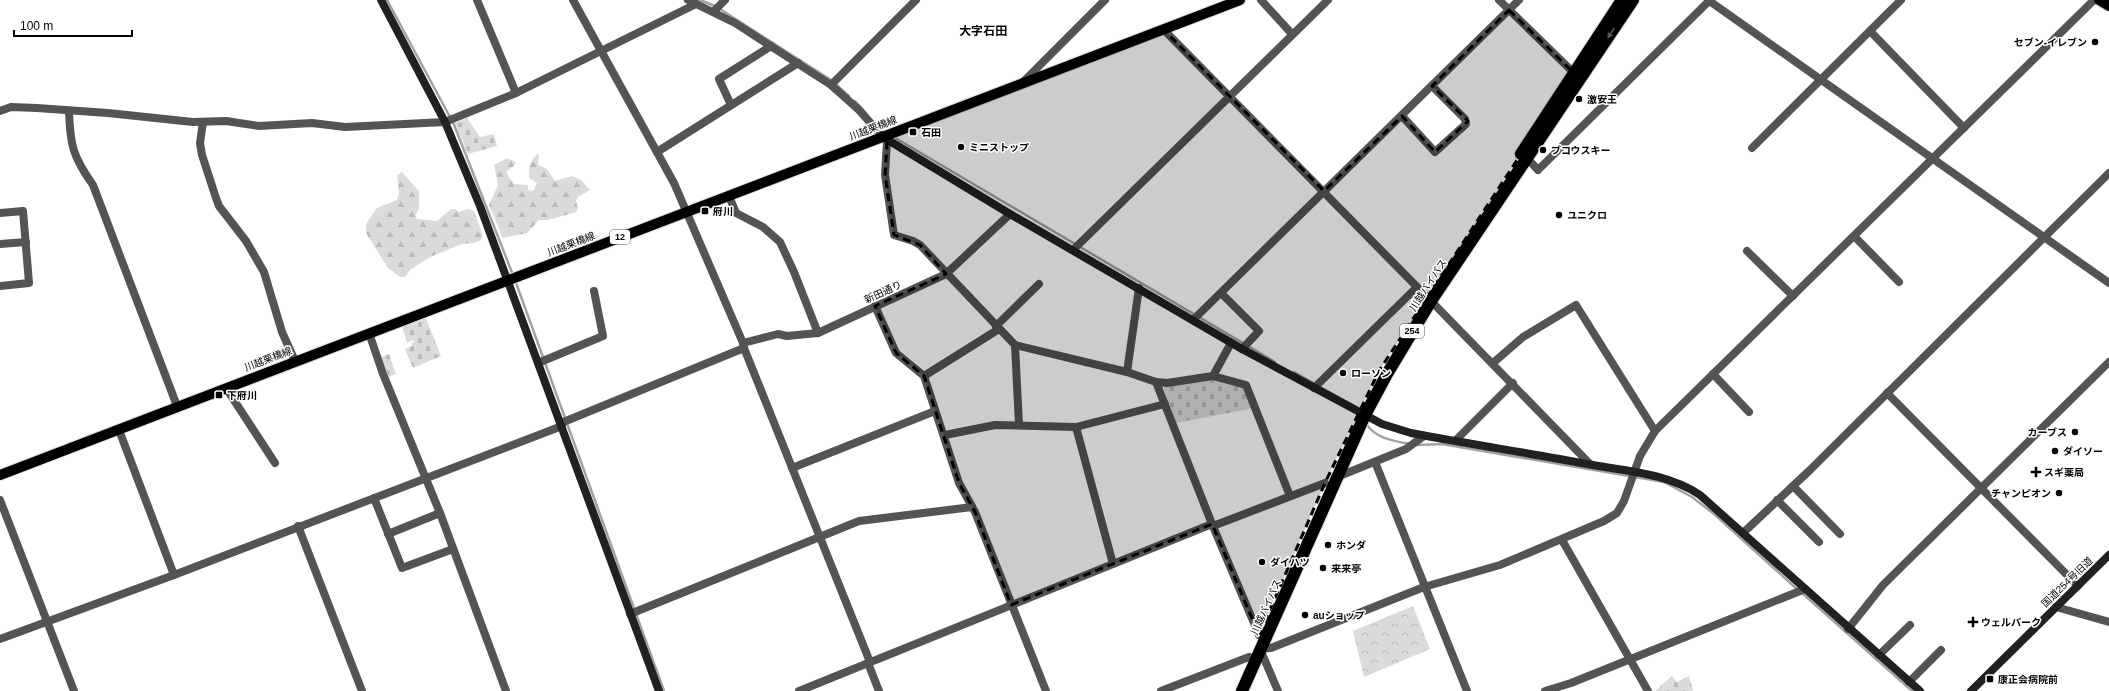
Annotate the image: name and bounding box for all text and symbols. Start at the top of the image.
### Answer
scale bar [14,12,132,38]
text: 100 m [20,19,53,33]
district label: 大字石田 [959,24,1007,38]
one-way arrow [1608,27,1615,38]
place label: セブン-イレブン [2014,37,2087,48]
marker: セブン-イレブン [2090,37,2100,47]
marker: 激安王 [1574,94,1584,104]
place label: 激安王 [1587,94,1617,105]
street label: 川越栗橋線 [848,114,898,142]
marker: 石田 [908,127,918,137]
place label: 石田 [921,127,941,138]
marker: ミニストップ [956,142,966,152]
place label: ミニストップ [969,142,1029,153]
marker: ブコウスキー [1538,145,1548,155]
place label: ブコウスキー [1551,145,1611,156]
marker: 府川 [700,206,710,216]
place label: 府川 [713,206,733,217]
marker: ユニクロ [1554,210,1564,220]
place label: ユニクロ [1567,210,1607,221]
street label: 川越栗橋線 [546,230,596,258]
road number: 12 [610,230,630,244]
street label: 川越バイパス [1407,257,1449,313]
street label: 新田通り [863,279,903,305]
road number: 254 [1400,324,1424,338]
street label: 川越栗橋線 [243,345,293,373]
marker: ローソン [1338,368,1348,378]
place label: ローソン [1351,368,1391,379]
marker: 下府川 [214,390,224,400]
place label: 下府川 [227,390,257,401]
place label: カーブス [2028,427,2067,438]
marker: カーブス [2070,427,2080,437]
marker: ダイソー [2050,446,2060,456]
place label: ダイソー [2063,446,2103,457]
marker: スギ薬局 [2031,467,2041,477]
place label: スギ薬局 [2044,467,2084,478]
place label: チャンピオン [1991,488,2051,499]
marker: チャンピオン [2054,488,2064,498]
marker: ホンダ [1323,540,1333,550]
place label: ホンダ [1336,540,1366,551]
street label: 国道254号旧道 [2039,555,2095,609]
marker: ダイハツ [1257,557,1267,567]
place label: ダイハツ [1270,557,1310,568]
marker: 来来亭 [1318,563,1328,573]
place label: 来来亭 [1331,563,1361,574]
street label: 川越バイパス [1249,577,1283,637]
marker: auショップ [1300,610,1310,620]
place label: auショップ [1313,610,1365,621]
marker: ウェルパーク [1968,617,1978,627]
place label: ウェルパーク [1981,617,2041,628]
marker: 康正会病院前 [1985,674,1995,684]
place label: 康正会病院前 [1998,674,2058,685]

